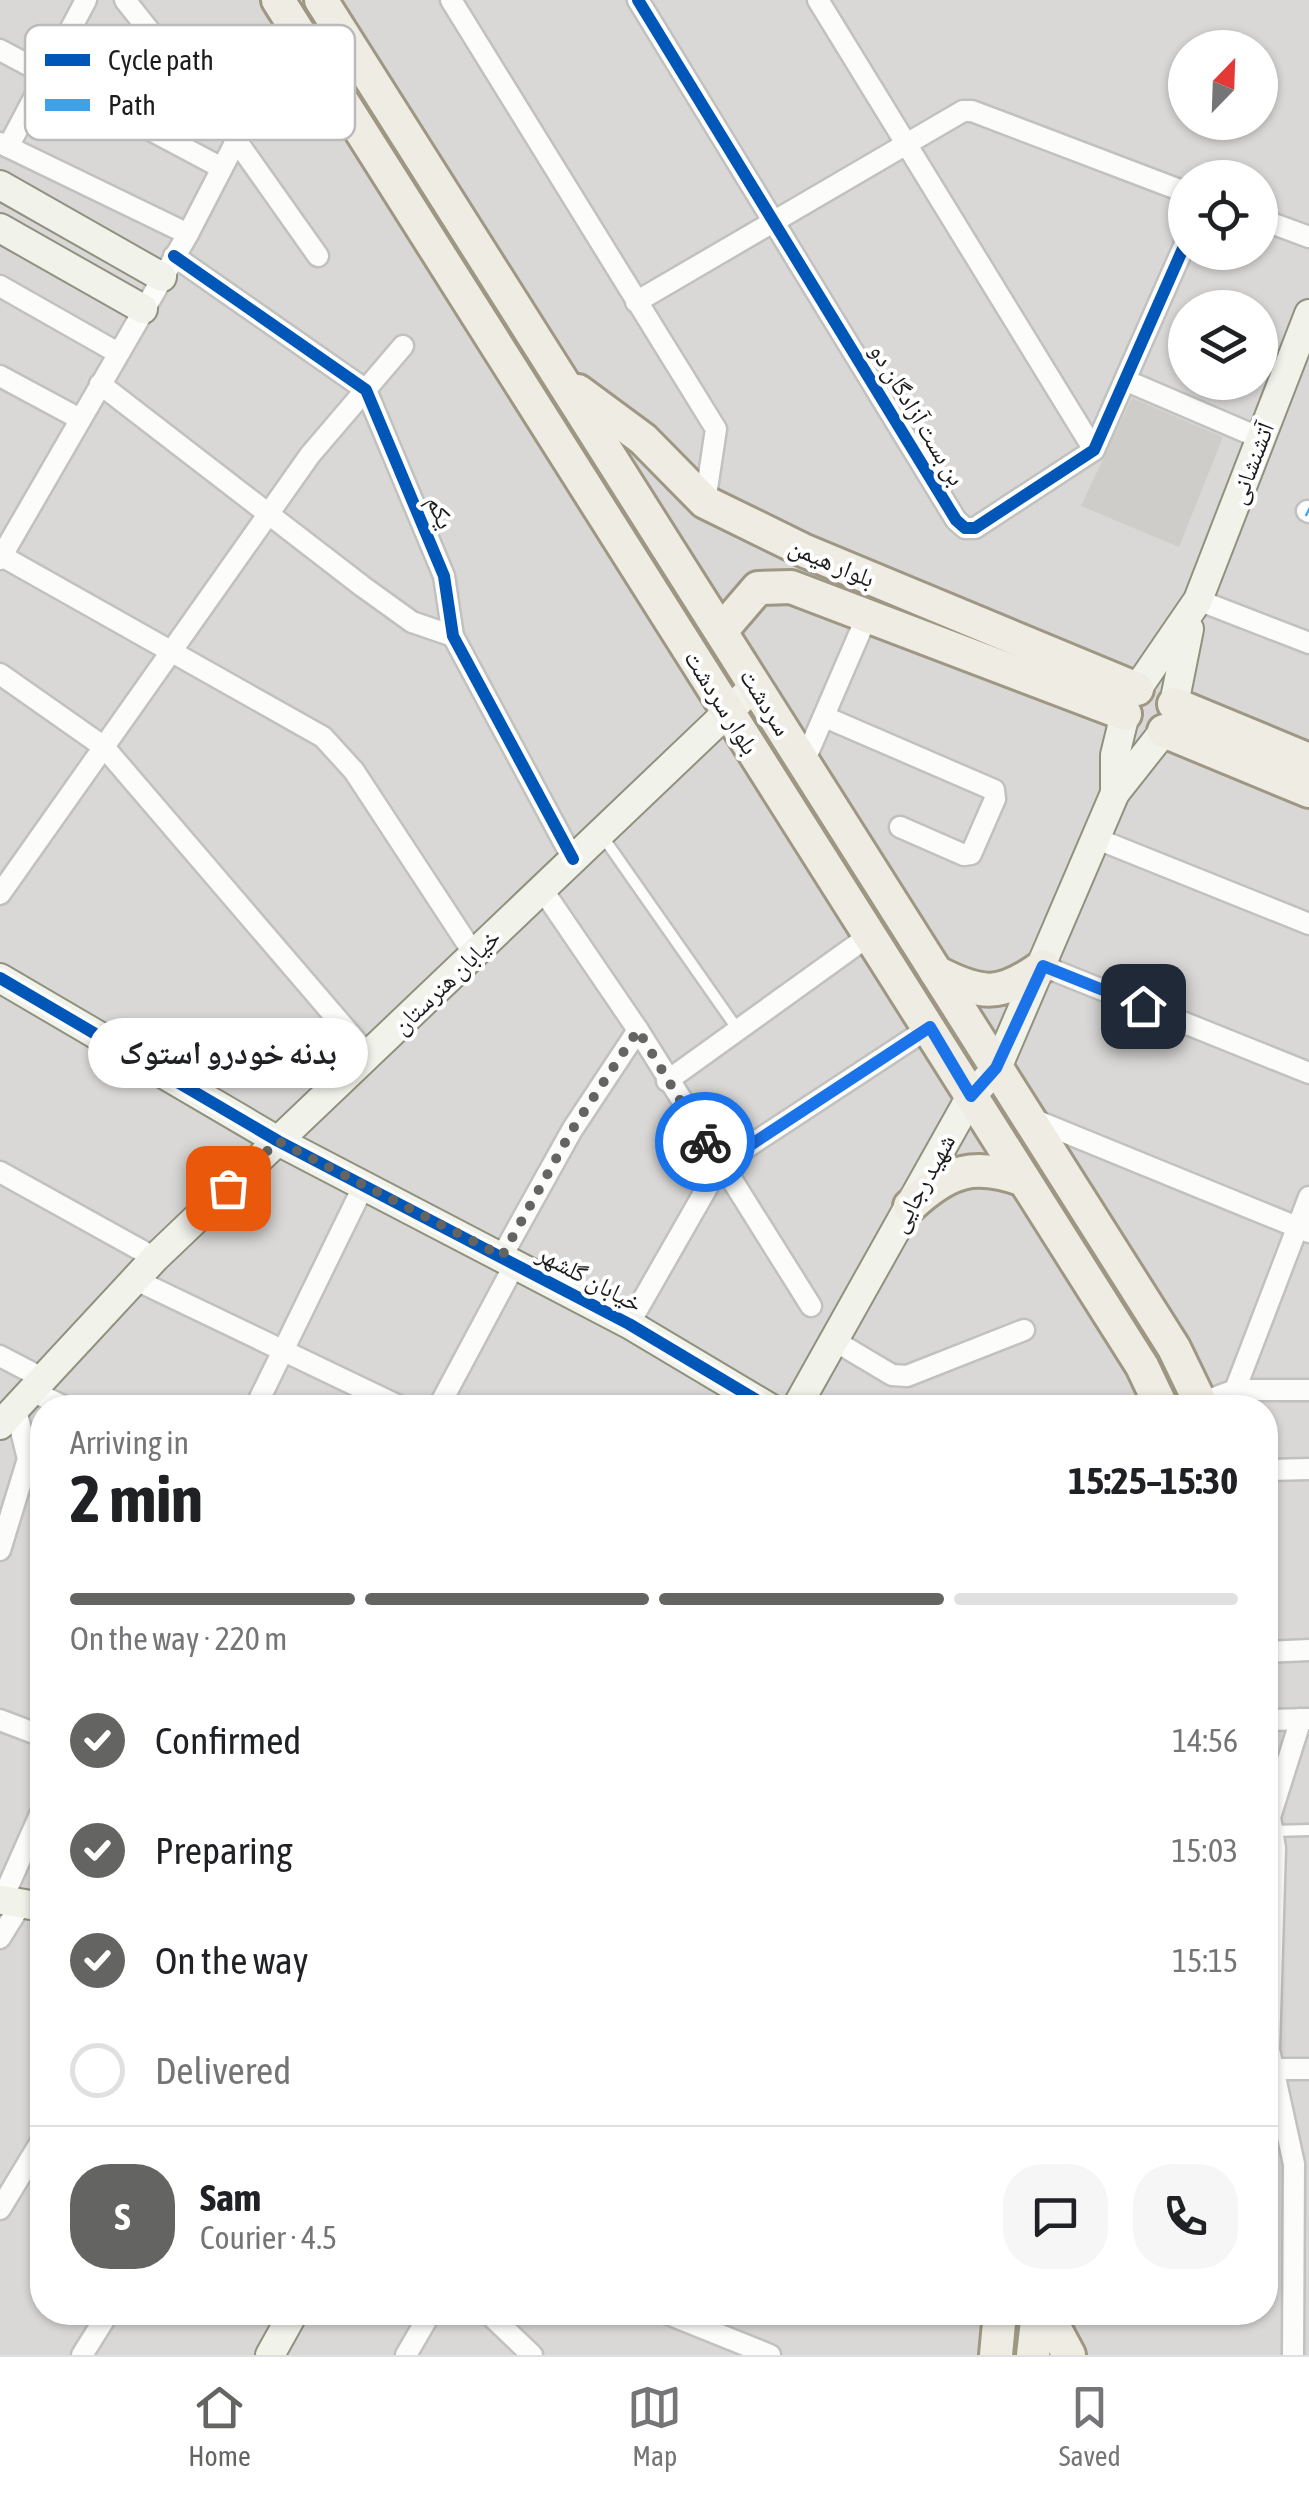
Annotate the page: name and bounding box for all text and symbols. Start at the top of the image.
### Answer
legend [25,25,355,140]
north arrow [1168,30,1278,140]
map controls [1168,30,1278,400]
text: Cycle path [108,44,214,76]
text: Path [108,89,156,121]
button: locate [1168,160,1278,270]
button: layers [1168,290,1278,400]
street label: بن بست آزادگان دو [863,338,971,491]
street label: آتشنشانی [1223,418,1281,509]
street label: یکم [419,491,460,534]
street label: بلوار هیمن [784,531,879,594]
street label: بلوار سردشت [678,644,766,760]
street label: سردشت [734,663,798,741]
street label: خیابان هنرستان [386,923,507,1041]
pin [1101,964,1186,1049]
icon: home [1116,979,1171,1034]
callout: بدنه خودرو استوک [88,1018,368,1088]
text: بدنه خودرو استوک [119,1034,337,1071]
courier [655,1092,755,1192]
icon: bike [678,1115,733,1170]
street label: شهید رجایی [884,1129,962,1238]
pin [186,1146,271,1231]
icon: bag [201,1161,256,1216]
street label: خیابان گلشهر [531,1238,648,1319]
text: Arriving in [70,1424,189,1461]
text: 15:25–15:30 [1068,1459,1238,1502]
text: 2 min [70,1461,203,1536]
text: On the way · 220 m [70,1620,287,1657]
icon: check [70,1713,125,1768]
text: Confirmed [155,1719,301,1762]
text: 14:56 [1172,1722,1238,1759]
icon: check [70,1823,125,1878]
text: Preparing [155,1829,293,1872]
text: 15:03 [1172,1832,1238,1869]
icon: check [70,1933,125,1988]
text: On the way [155,1939,308,1982]
text: 15:15 [1172,1942,1238,1979]
text: Delivered [155,2049,291,2092]
button: chat [1003,2164,1108,2269]
button: phone [1133,2164,1238,2269]
text: Sam [200,2176,261,2219]
text: S [115,2195,130,2238]
text: Courier · 4.5 [200,2219,337,2256]
tab: Home [188,2380,251,2472]
tab: Map [627,2380,682,2472]
tab: Saved [1059,2380,1121,2472]

